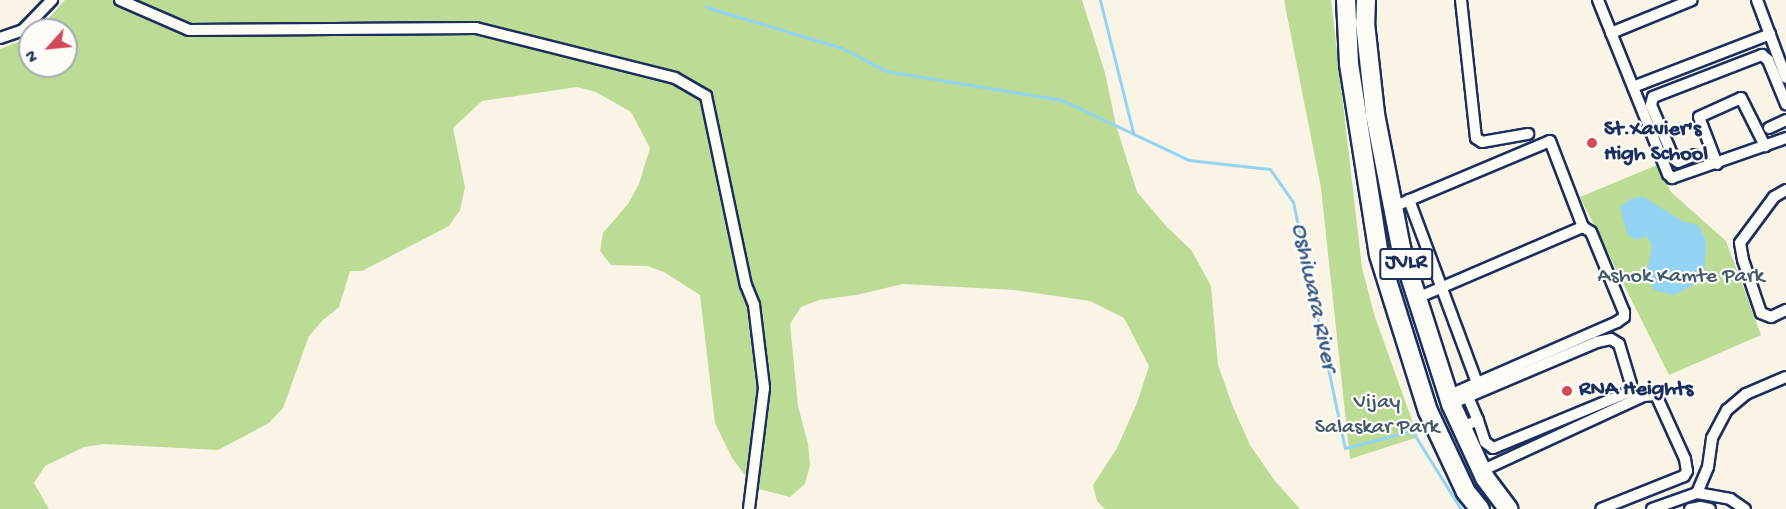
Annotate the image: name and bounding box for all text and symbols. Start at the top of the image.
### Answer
north arrow [18,18,78,78]
text: N [22,47,44,64]
place label: St.Xavier's High School [1604,117,1708,168]
marker: St.Xavier's High School [1585,136,1599,150]
water label: Oshiwara River [1283,221,1343,373]
road number: JVLR [1379,246,1433,282]
park label: Ashok Kamte Park [1598,265,1764,291]
place label: RNA Heights [1579,378,1693,404]
marker: RNA Heights [1560,384,1574,398]
park label: Vijay Salaskar Park [1315,390,1439,442]

